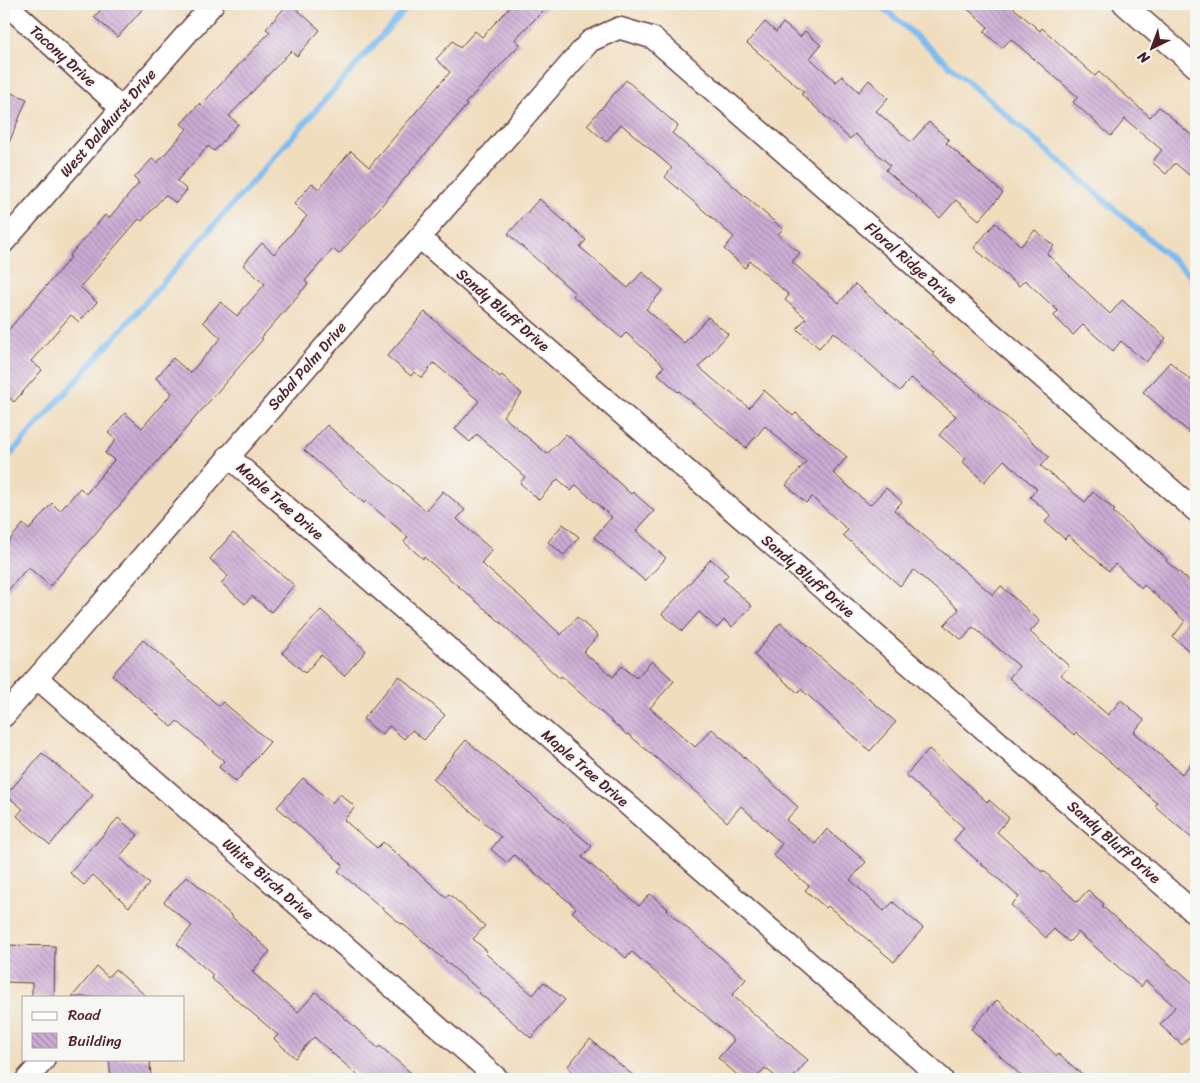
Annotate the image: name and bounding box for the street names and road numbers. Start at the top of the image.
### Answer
street label: Tacony Drive [23,18,103,94]
street label: West Dalehurst Drive [53,62,163,183]
street label: Floral Ridge Drive [859,215,963,311]
street label: Sandy Bluff Drive [450,262,556,358]
street label: Sabal Palm Drive [261,315,353,416]
street label: Maple Tree Drive [230,455,330,547]
street label: Sandy Bluff Drive [755,528,861,624]
street label: Maple Tree Drive [535,722,635,814]
street label: Sandy Bluff Drive [1061,794,1167,890]
street label: White Birch Drive [216,832,320,927]

